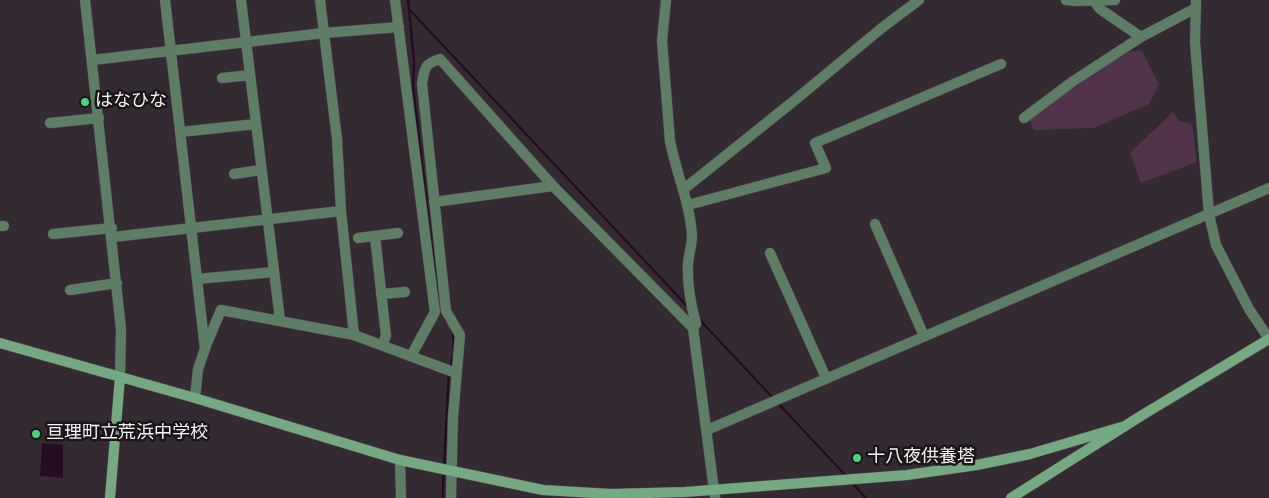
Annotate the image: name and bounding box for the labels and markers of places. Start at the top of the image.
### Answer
place label: はなひな [95,91,167,113]
marker: はなひな [79,96,91,108]
place label: 亘理町立荒浜中学校 [46,423,208,445]
marker: 亘理町立荒浜中学校 [30,428,42,440]
place label: 十八夜供養塔 [867,447,975,469]
marker: 十八夜供養塔 [851,452,863,464]

